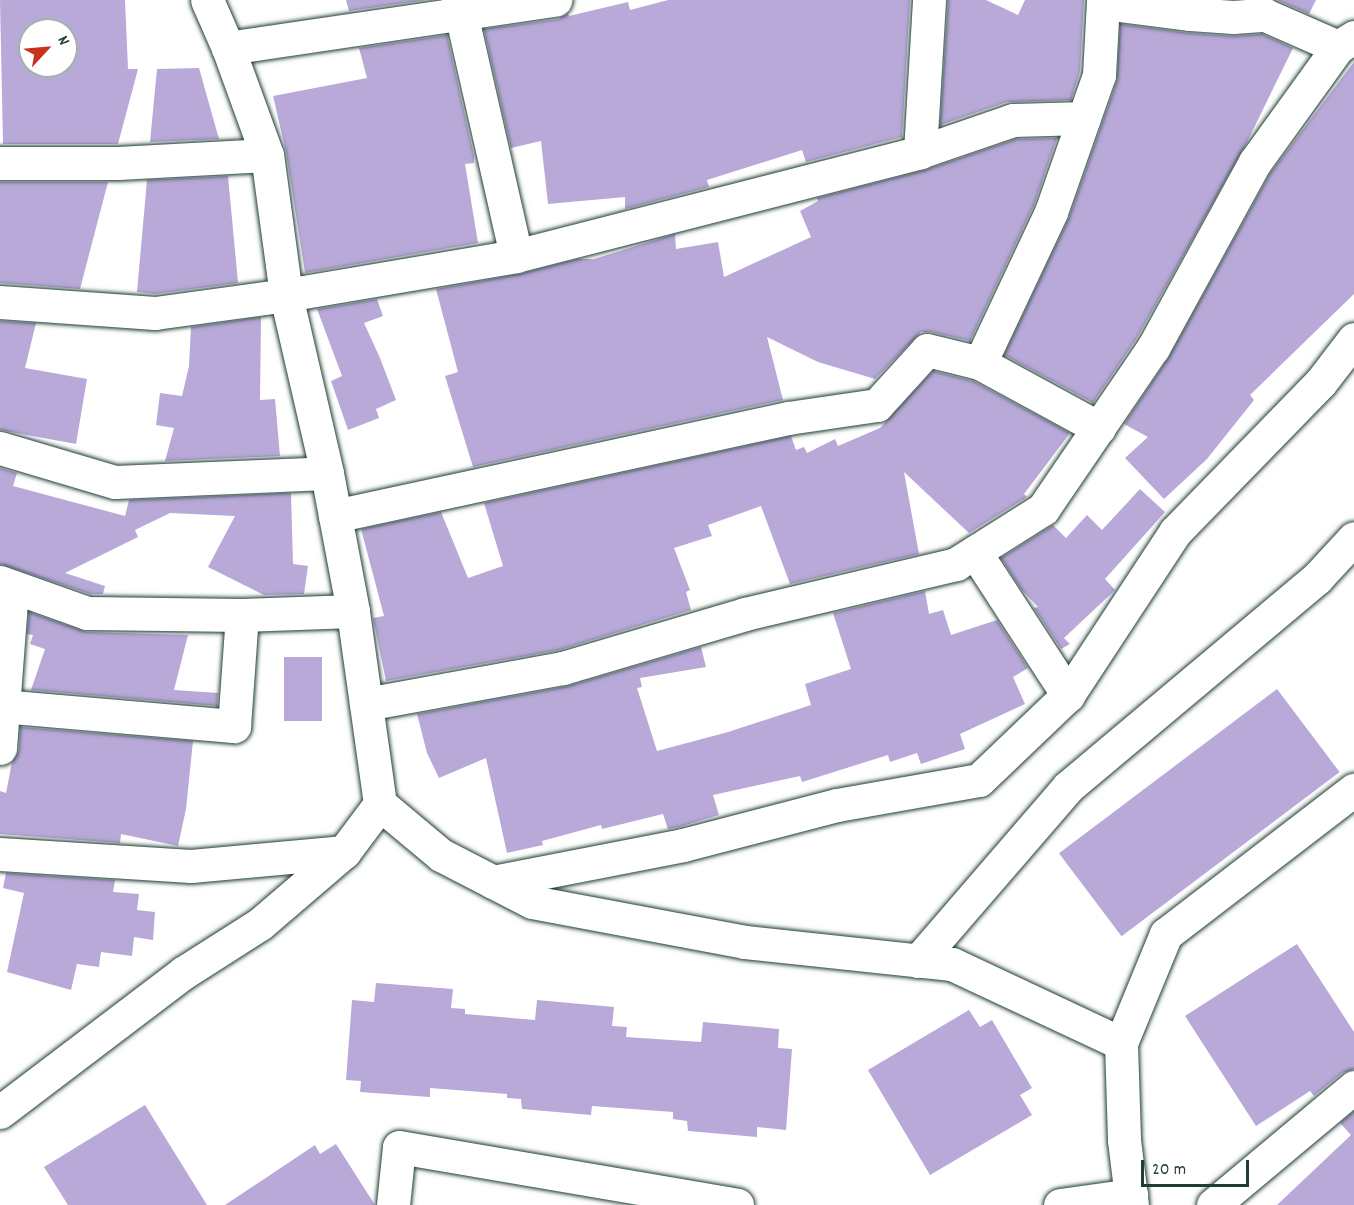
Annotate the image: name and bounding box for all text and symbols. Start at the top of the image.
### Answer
north arrow [18,18,78,78]
text: N [51,32,75,49]
scale bar [1144,1148,1252,1186]
text: 20 m [1152,1158,1186,1183]

